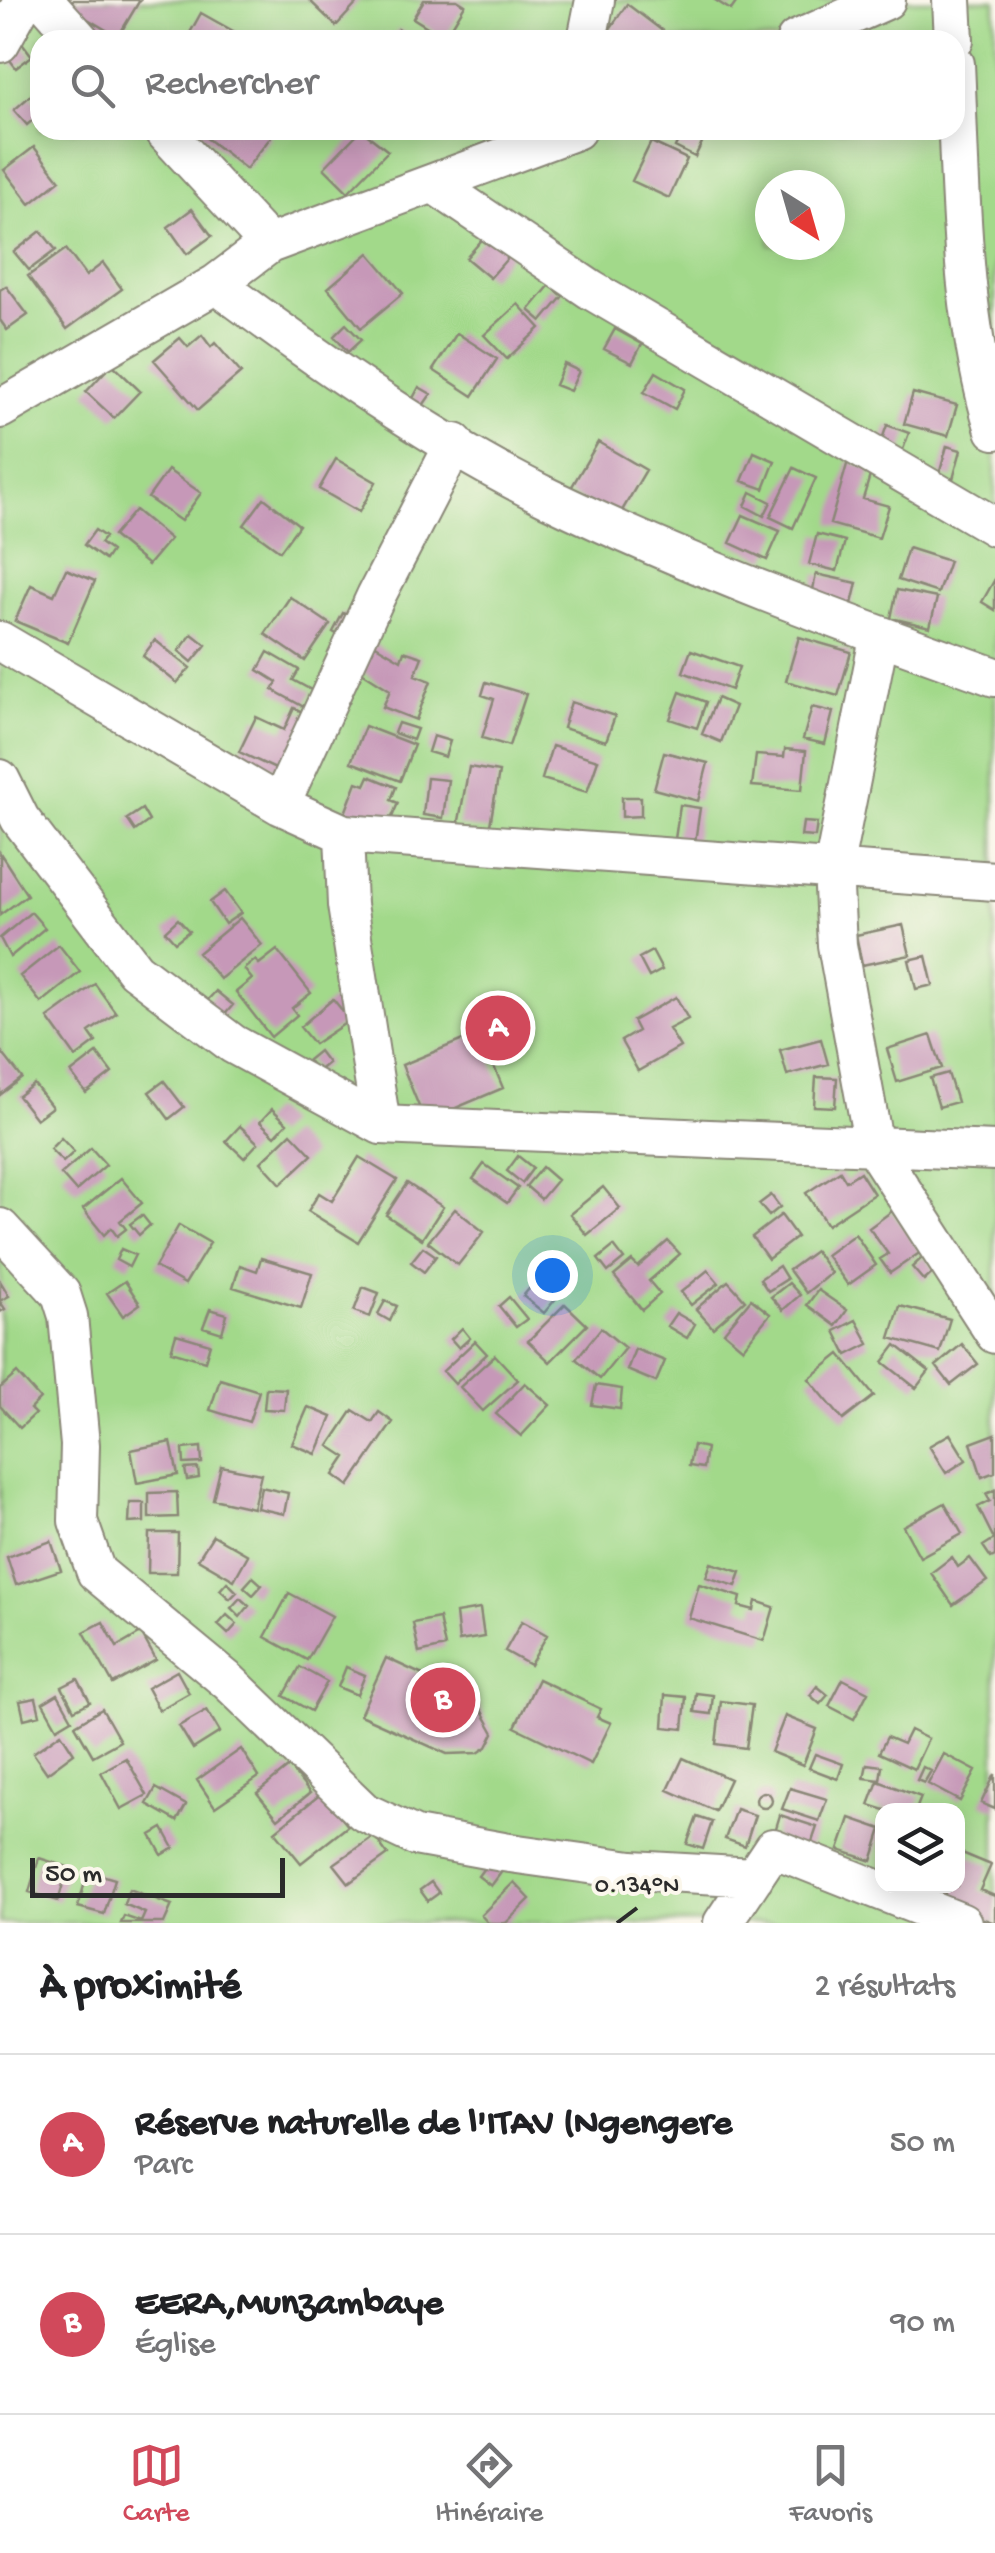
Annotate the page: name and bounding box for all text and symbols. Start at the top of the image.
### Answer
search box [30,30,965,140]
icon: search [65,58,120,113]
text: Rechercher [145,63,317,107]
north arrow [755,170,845,260]
pin: A [466,990,530,1066]
your location [527,1250,578,1301]
pin: B [410,1662,476,1738]
map controls [875,1803,965,1893]
button: layers [875,1803,965,1893]
scale bar [30,1853,285,1898]
text: 50 m [45,1859,102,1892]
text: 0.134°N [595,1873,679,1902]
text: À proximité [40,1964,241,2013]
text: 2 résultats [814,1969,955,2007]
text: Réserve naturelle de l'ITAV (Ngengere [135,2103,732,2147]
text: A [63,2125,82,2163]
text: 50 m [890,2125,955,2163]
text: Parc [135,2147,193,2185]
text: EERA,Munzambaye [135,2283,443,2327]
text: B [64,2305,81,2343]
text: 90 m [891,2305,955,2343]
text: Église [135,2327,215,2365]
tab: Carte [123,2438,189,2531]
tab: Itinéraire [435,2438,543,2531]
tab: Favoris [789,2438,872,2531]

